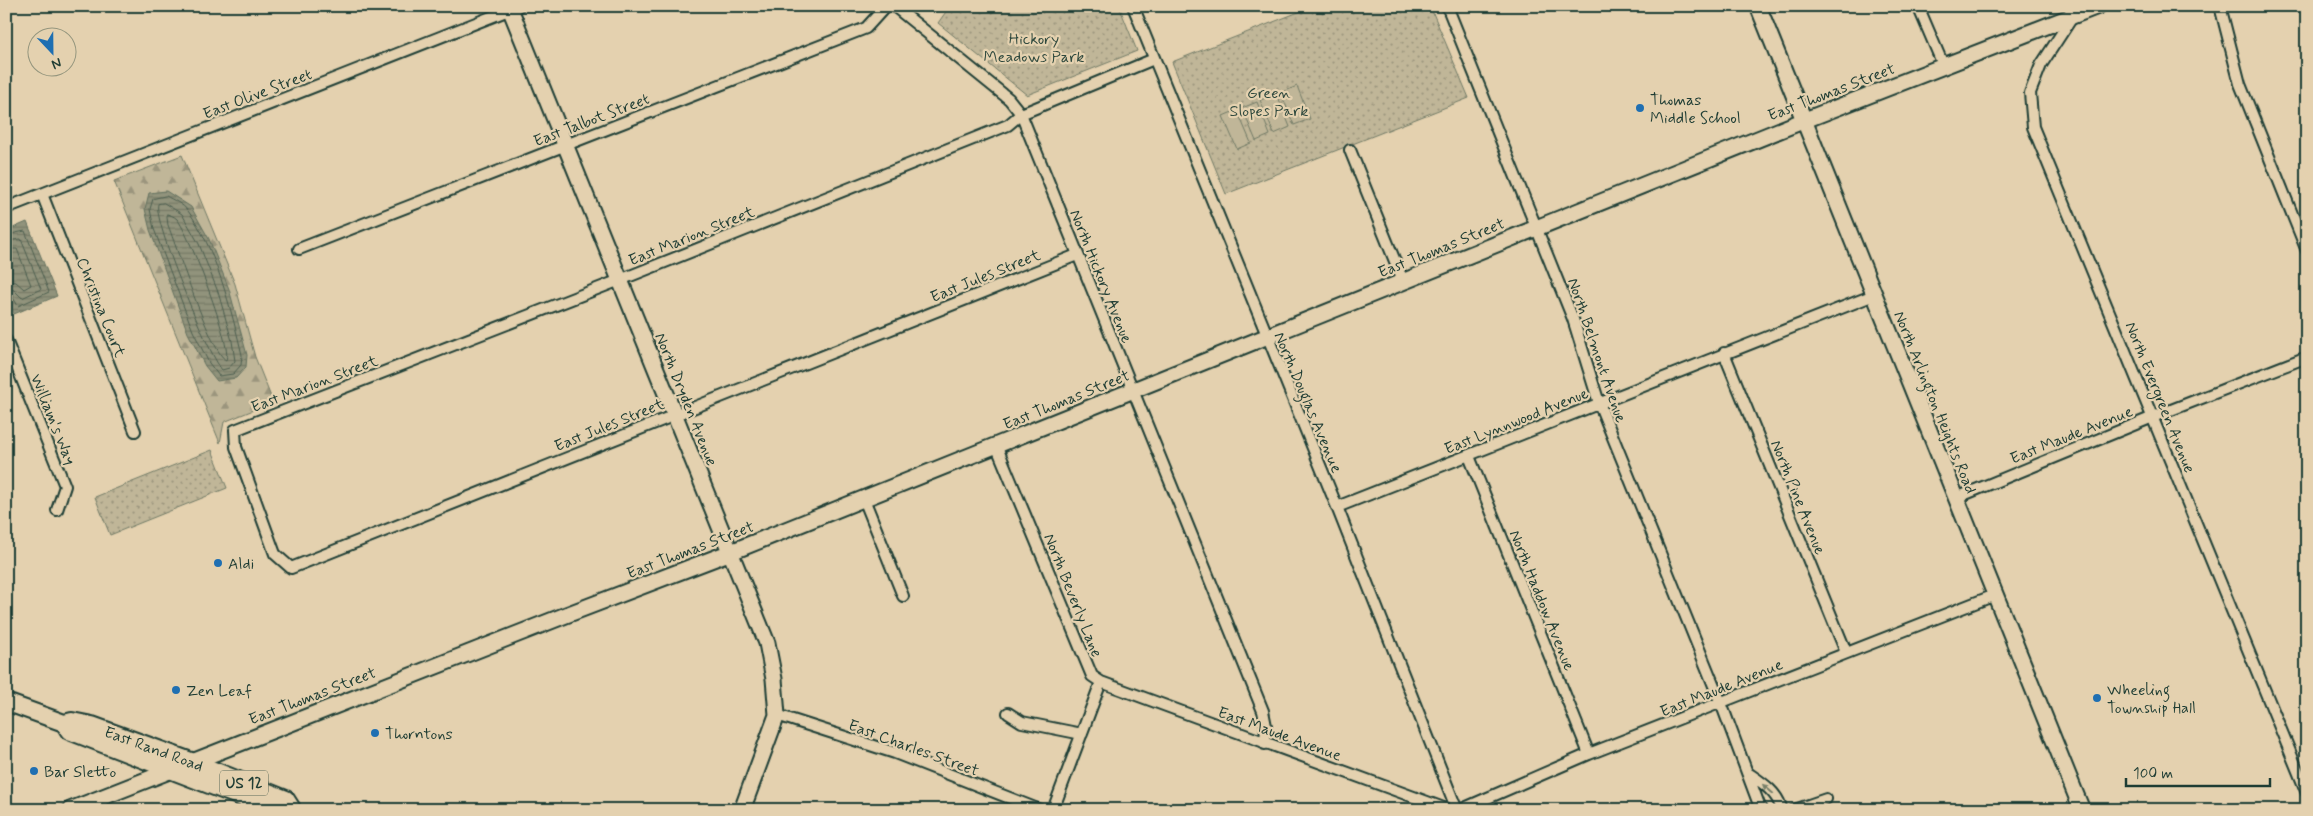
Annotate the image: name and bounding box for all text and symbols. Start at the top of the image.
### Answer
north arrow [28,28,78,78]
park label: Hickory Meadows Park [984,29,1084,68]
text: N [49,53,64,73]
street label: East Thomas Street [1765,58,1899,126]
street label: East Olive Street [200,64,315,125]
park label: Green Slopes Park [1230,83,1308,122]
street label: East Talbot Street [531,89,652,152]
place label: Thomas Middle School [1650,90,1741,129]
marker: Thomas Middle School [1634,102,1646,114]
street label: East Marion Street [625,201,758,271]
street label: North Hickory Avenue [1064,207,1137,347]
street label: East Thomas Street [1375,213,1508,283]
street label: East Jules Street [927,245,1044,308]
street label: Christina Court [71,255,130,361]
street label: North Belmont Avenue [1562,275,1631,426]
street label: North Arlington Heights Road [1887,308,1981,497]
street label: North Evergreen Avenue [2119,319,2200,477]
street label: North Douglas Avenue [1267,329,1347,477]
street label: North Dryden Avenue [649,330,722,469]
street label: East Marion Street [248,350,381,418]
street label: East Thomas Street [1000,365,1133,435]
street label: William's Way [25,371,80,468]
street label: East Lynnwood Avenue [1441,383,1592,460]
street label: East Jules Street [551,394,668,457]
street label: East Maude Avenue [2007,401,2136,470]
street label: North Pine Avenue [1765,437,1830,559]
street label: East Thomas Street [624,516,758,584]
street label: North Haddow Avenue [1504,527,1580,675]
street label: North Beverly Lane [1038,531,1107,660]
place label: Aldi [228,554,254,575]
marker: Aldi [212,557,224,569]
street label: East Maude Avenue [1657,654,1786,723]
street label: East Thomas Street [246,662,380,730]
place label: Wheeling Township Hall [2107,680,2196,719]
place label: Zen Leaf [186,681,252,702]
marker: Zen Leaf [170,684,182,696]
marker: Wheeling Township Hall [2091,692,2103,704]
street label: East Maude Avenue [1215,702,1344,767]
street label: East Charles Street [845,715,982,782]
street label: East Rand Road [101,722,206,777]
place label: Thorntons [385,724,453,745]
marker: Thorntons [369,727,381,739]
scale bar [2126,756,2269,788]
place label: Bar Sletto [44,762,116,783]
text: 100 m [2133,764,2173,784]
marker: Bar Sletto [28,765,40,777]
road number: US 12 [220,770,268,796]
one-way arrow [1761,783,1774,794]

